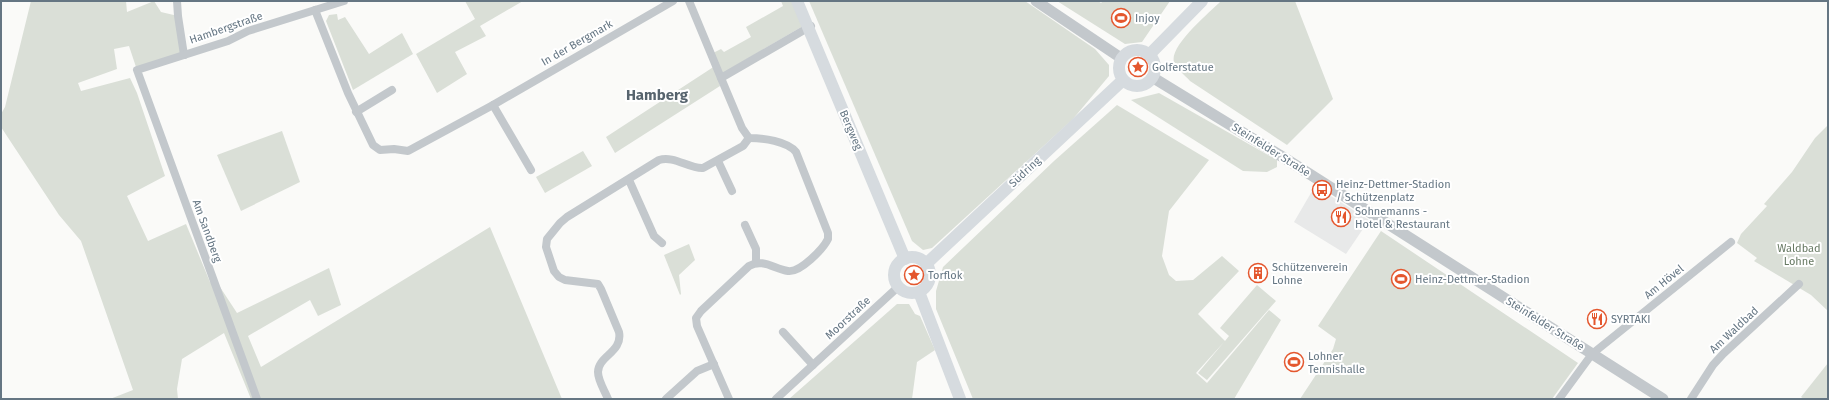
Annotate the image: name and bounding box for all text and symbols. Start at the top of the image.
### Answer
sports icon: Injoy [1110,7,1132,29]
street label: Hambergstraße [188,9,264,47]
place label: Injoy [1135,12,1160,25]
street label: In der Bergmark [539,17,615,69]
place icon: Golferstatue [1127,56,1149,78]
place label: Golferstatue [1152,61,1214,74]
district label: Hamberg [626,86,689,104]
street label: Bergweg [837,108,865,152]
street label: Steinfelder Straße [1229,121,1313,179]
street label: Südring [1006,154,1044,190]
place label: Heinz-Dettmer-Stadion / Schützenplatz [1336,178,1451,204]
bus stop icon: Heinz-Dettmer-Stadion / Schützenplatz [1311,179,1333,201]
street label: Am Sandberg [190,198,224,264]
place label: Sohnemanns - Hotel & Restaurant [1355,205,1450,231]
restaurant icon: Sohnemanns - Hotel & Restaurant [1330,206,1352,228]
park label: Waldbad Lohne [1777,242,1821,268]
place label: Schützenverein Lohne [1272,261,1348,287]
building icon: Schützenverein Lohne [1247,262,1269,284]
street label: Am Hövel [1642,262,1686,302]
place icon: Torflok [903,264,925,286]
sports icon: Heinz-Dettmer-Stadion [1390,268,1412,290]
place label: Torflok [928,269,963,282]
place label: Heinz-Dettmer-Stadion [1415,273,1530,286]
street label: Moorstraße [823,294,873,342]
street label: Steinfelder Straße [1503,295,1587,353]
street label: Am Waldbad [1707,304,1761,356]
restaurant icon: SYRTAKI [1586,308,1608,330]
place label: SYRTAKI [1611,313,1650,326]
place label: Lohner Tennishalle [1308,350,1365,376]
sports icon: Lohner Tennishalle [1283,351,1305,373]

